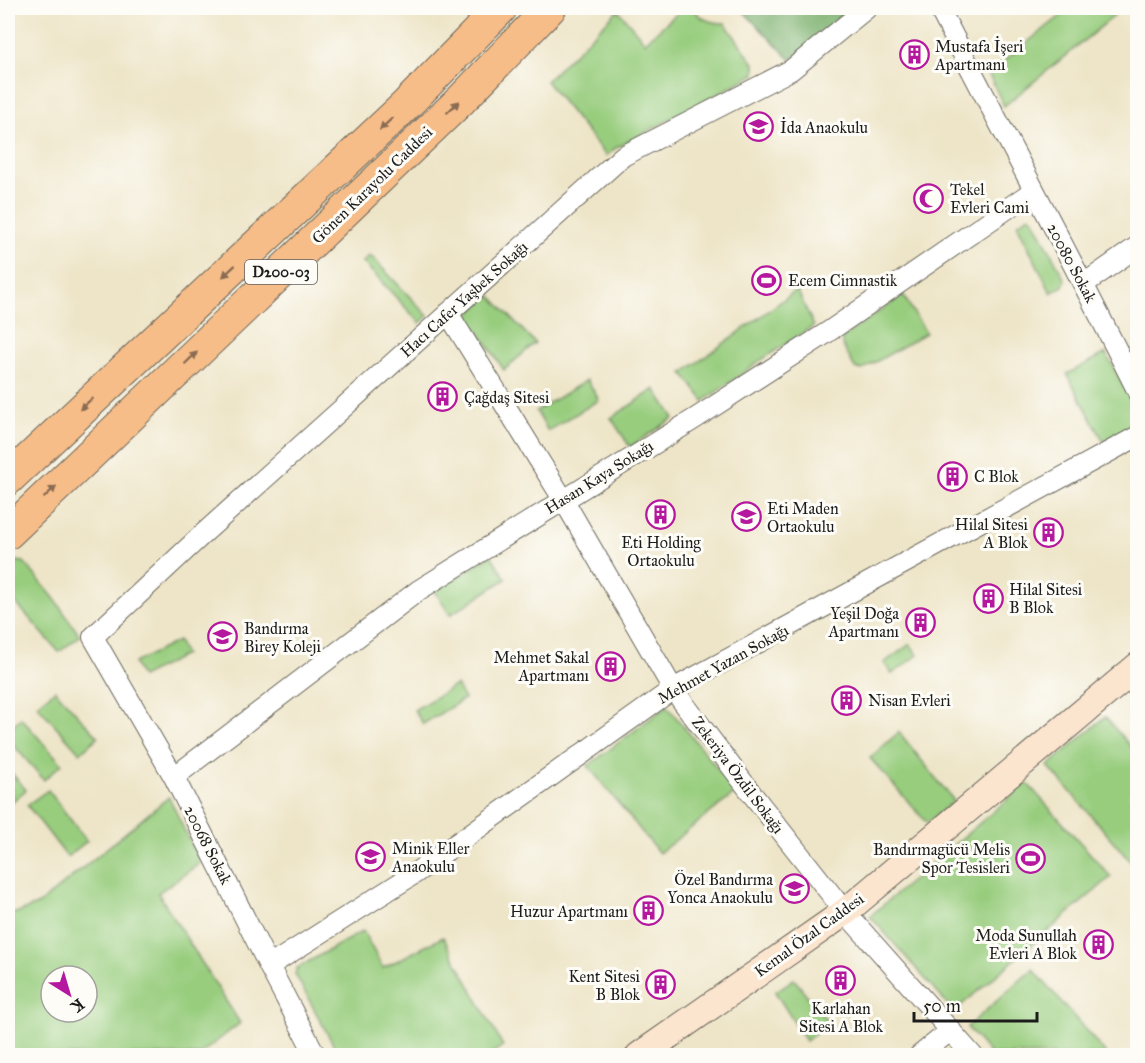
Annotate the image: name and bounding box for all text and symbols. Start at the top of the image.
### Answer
place label: Mustafa İşeri Apartmanı [934,36,1024,74]
building icon: Mustafa İşeri Apartmanı [898,39,930,71]
one-way arrow [446,100,461,114]
school or university icon: İda Anaokulu [743,111,775,143]
one-way arrow [380,116,394,130]
place label: İda Anaokulu [780,117,869,137]
street label: Gönen Karayolu Caddesi [308,122,437,248]
place label: Tekel Evleri Cami [950,180,1030,217]
mosque icon: Tekel Evleri Cami [913,182,945,214]
street label: 20080 Sokak [1043,220,1101,306]
street label: Hacı Cafer Yaşbek Sokağı [396,236,533,362]
road number: D200-03 [245,260,317,284]
one-way arrow [221,264,236,278]
sports icon: Ecem Cimnastik [751,264,783,296]
place label: Ecem Cimnastik [788,271,898,290]
one-way arrow [183,351,198,365]
building icon: Çağdaş Sitesi [427,381,459,413]
place label: Çağdaş Sitesi [464,388,550,408]
one-way arrow [79,397,94,410]
street label: Hasan Kaya Sokağı [541,436,658,519]
building icon: C Blok [937,460,969,492]
place label: C Blok [974,467,1019,486]
one-way arrow [42,486,56,500]
building icon: Eti Holding Ortaokulu [645,498,677,530]
place label: Eti Maden Ortaokulu [767,499,839,536]
school or university icon: Eti Maden Ortaokulu [730,501,762,533]
place label: Hilal Sitesi A Blok [955,515,1029,552]
building icon: Hilal Sitesi A Blok [1033,517,1065,549]
place label: Eti Holding Ortaokulu [621,533,701,570]
place label: Hilal Sitesi B Blok [1009,580,1083,617]
building icon: Hilal Sitesi B Blok [972,582,1004,614]
place label: Yeşil Doğa Apartmanı [828,604,900,641]
building icon: Yeşil Doğa Apartmanı [904,606,936,638]
place label: Bandırma Birey Koleji [244,619,321,656]
street label: Mehmet Yazan Sokağı [654,620,793,709]
school or university icon: Bandırma Birey Koleji [207,621,239,653]
place label: Mehmet Sakal Apartmanı [494,648,590,685]
building icon: Mehmet Sakal Apartmanı [594,650,626,682]
building icon: Nisan Evleri [831,684,863,716]
place label: Nisan Evleri [868,691,951,710]
street label: Zekeriya Özdil Sokağı [687,712,789,838]
street label: 20068 Sokak [180,803,236,888]
place label: Minik Eller Anaokulu [391,839,470,876]
place label: Bandırmagücü Melis Spor Tesisleri [873,840,1011,877]
school or university icon: Minik Eller Anaokulu [355,841,387,873]
sports icon: Bandırmagücü Melis Spor Tesisleri [1015,842,1047,874]
place label: Özel Bandırma Yonca Anaokulu [667,869,773,907]
school or university icon: Özel Bandırma Yonca Anaokulu [778,872,810,904]
street label: Kemal Özal Caddesi [750,888,868,981]
building icon: Huzur Apartmanı [633,895,665,927]
place label: Huzur Apartmanı [510,902,629,921]
place label: Moda Sunullah Evleri A Blok [975,926,1078,963]
building icon: Moda Sunullah Evleri A Blok [1082,928,1114,960]
north arrow [39,964,99,1024]
building icon: Karlahan Sitesi A Blok [825,964,857,996]
place label: Kent Sitesi B Blok [568,967,641,1004]
building icon: Kent Sitesi B Blok [645,969,677,1001]
scale bar [914,985,1037,1023]
text: K [67,995,88,1017]
text: 50 m [923,995,961,1017]
place label: Karlahan Sitesi A Blok [799,999,884,1036]

